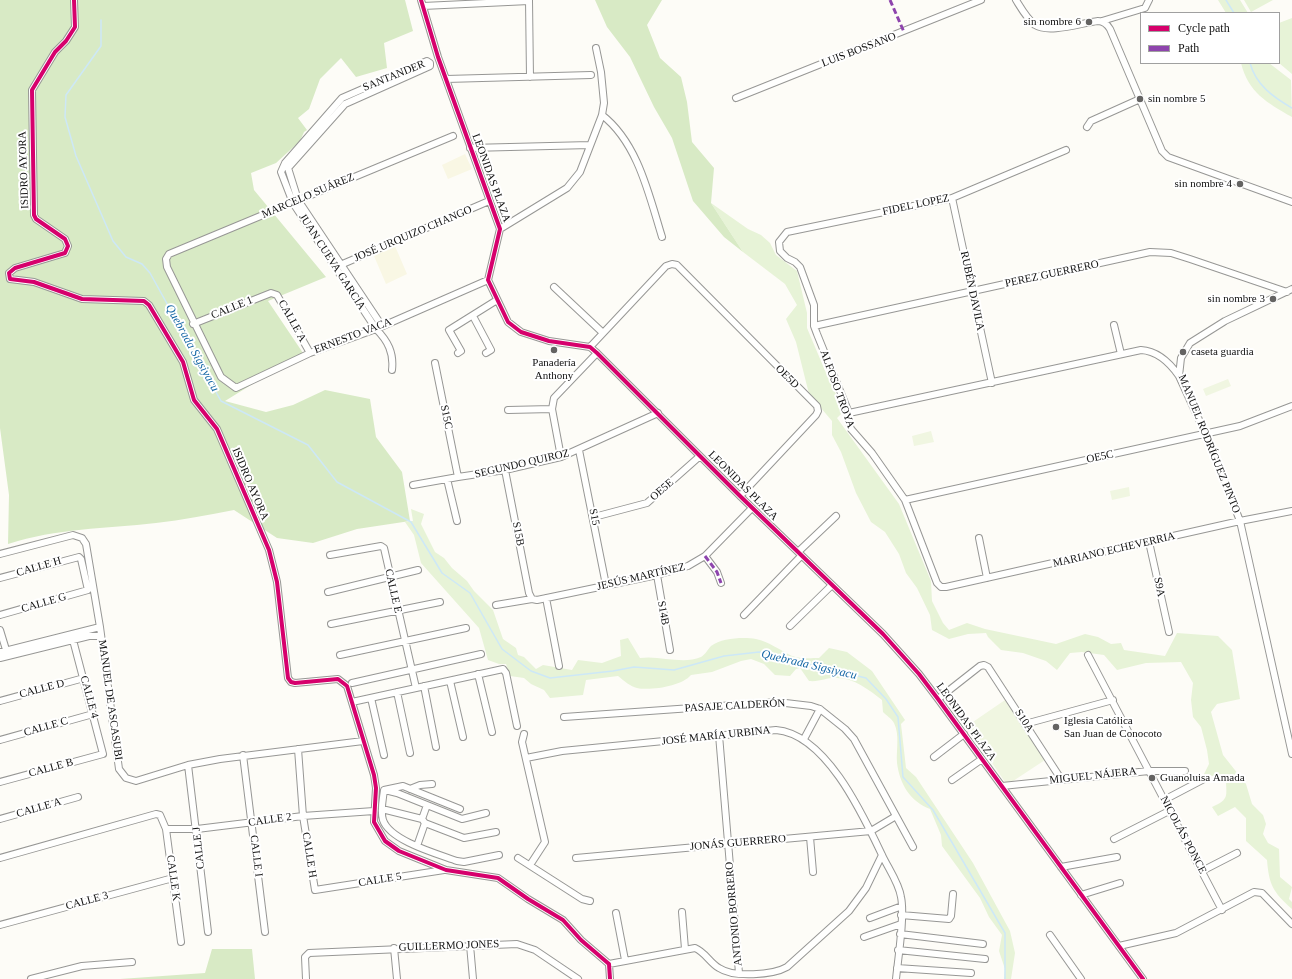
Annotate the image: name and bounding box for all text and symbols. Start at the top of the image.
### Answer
legend [1140,12,1280,64]
place label: sin nombre 6 [1024,15,1081,29]
marker: sin nombre 6 [1084,17,1094,27]
text: Cycle path [1178,21,1230,35]
street label: LUIS BOSSANO [820,30,898,70]
text: Path [1178,41,1199,55]
street label: SANTANDER [361,58,427,94]
place label: sin nombre 5 [1148,92,1205,106]
marker: sin nombre 5 [1135,94,1145,104]
street label: ISIDRO AYORA [16,131,32,209]
street label: LEONIDAS PLAZA [469,132,513,224]
street label: MARCELO SUÁREZ [260,171,356,221]
place label: sin nombre 4 [1175,177,1232,191]
marker: sin nombre 4 [1235,179,1245,189]
street label: FIDEL LOPEZ [881,191,951,219]
street label: JOSÉ URQUIZO CHANGO [352,203,474,265]
street label: JUAN CUEVA GARCÍA [296,211,368,313]
street label: RUBÉN DAVILA [957,250,987,332]
street label: PEREZ GUERRERO [1004,258,1100,290]
place label: sin nombre 3 [1208,292,1265,306]
street label: CALLE 1 [209,294,255,322]
marker: sin nombre 3 [1268,294,1278,304]
street label: CALLE A [275,298,309,344]
water label: Quebrada Sigsiyacu [162,302,222,394]
street label: ERNESTO VACA [312,315,394,357]
marker: Panadería Anthony [549,345,559,355]
place label: caseta guardia [1191,345,1254,359]
marker: caseta guardia [1178,347,1188,357]
street label: ALFOSO TROYA [817,348,857,430]
place label: Panadería Anthony [532,356,576,382]
street label: OE5D [772,362,802,392]
street label: MANUEL RODRÍGUEZ PINTO [1175,373,1243,515]
street label: S15C [437,404,455,430]
street label: ISIDRO AYORA [229,446,271,522]
street label: SEGUNDO QUIROZ [473,447,571,481]
street label: LEONIDAS PLAZA [705,448,781,524]
street label: OE5C [1085,448,1115,466]
street label: OE5E [648,476,676,504]
street label: S15 [586,507,602,527]
street label: S15B [509,521,527,547]
street label: MARIANO ECHEVERRIA [1052,530,1176,570]
street label: CALLE H [15,554,63,580]
street label: JESÚS MARTÍNEZ [596,560,686,594]
street label: CALLE E [382,568,404,614]
street label: S9A [1151,576,1167,598]
street label: CALLE G [20,590,68,616]
street label: S14B [654,600,672,626]
street label: MANUEL DE ASCASUBI [95,639,125,761]
water label: Quebrada Sigsiyacu [760,647,858,683]
street label: CALLE 4 [77,674,101,720]
street label: CALLE D [18,677,66,701]
street label: LEONIDAS PLAZA [933,680,999,764]
street label: PASAJE CALDERÓN [684,697,786,715]
street label: S10A [1012,707,1036,735]
street label: CALLE C [22,714,70,740]
place label: Iglesia Católica San Juan de Conocoto [1064,714,1162,740]
marker: Iglesia Católica San Juan de Conocoto [1051,722,1061,732]
street label: JOSÉ MARÍA URBINA [661,724,771,748]
street label: CALLE B [27,756,75,780]
street label: MIGUEL NÁJERA [1049,765,1137,787]
place label: Guanoluisa Amada [1160,771,1245,785]
marker: Guanoluisa Amada [1147,773,1157,783]
street label: NICOLÁS PONCE [1157,794,1209,876]
street label: CALLE A [15,795,63,821]
street label: CALLE 2 [247,810,293,830]
street label: CALLE J [190,826,208,870]
street label: CALLE H [299,831,319,879]
street label: JONÁS GUERRERO [689,832,787,854]
street label: CALLE I [247,834,265,878]
street label: CALLE K [163,854,183,902]
street label: ANTONIO BORRERO [723,861,745,967]
street label: CALLE 5 [357,870,403,890]
street label: CALLE 3 [64,889,110,913]
street label: GUILLERMO JONES [399,938,499,954]

